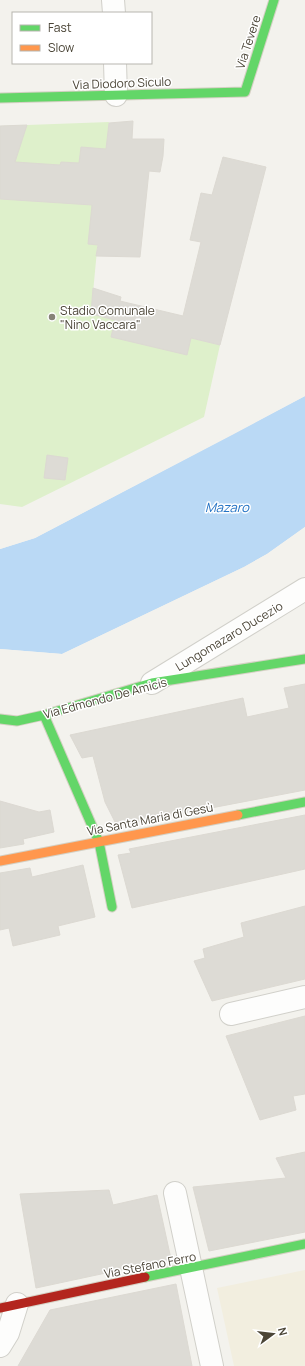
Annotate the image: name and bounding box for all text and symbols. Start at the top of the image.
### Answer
legend [12,12,152,64]
street label: Via Tevere [231,13,265,71]
text: Fast [48,19,72,36]
text: Slow [48,39,74,56]
street label: Via Diodoro Siculo [72,73,172,93]
place label: Stadio Comunale "Nino Vaccara" [60,302,155,333]
marker: Stadio Comunale "Nino Vaccara" [47,312,57,322]
water label: Mazaro [205,498,250,516]
street label: Lungomazaro Ducezio [172,597,286,675]
street label: Via Edmondo De Amicis [41,673,169,723]
street label: Via Santa Maria di Gesù [86,798,214,840]
street label: Via Stefano Ferro [102,1248,198,1282]
north arrow [253,1314,293,1354]
text: N [275,1326,291,1337]

